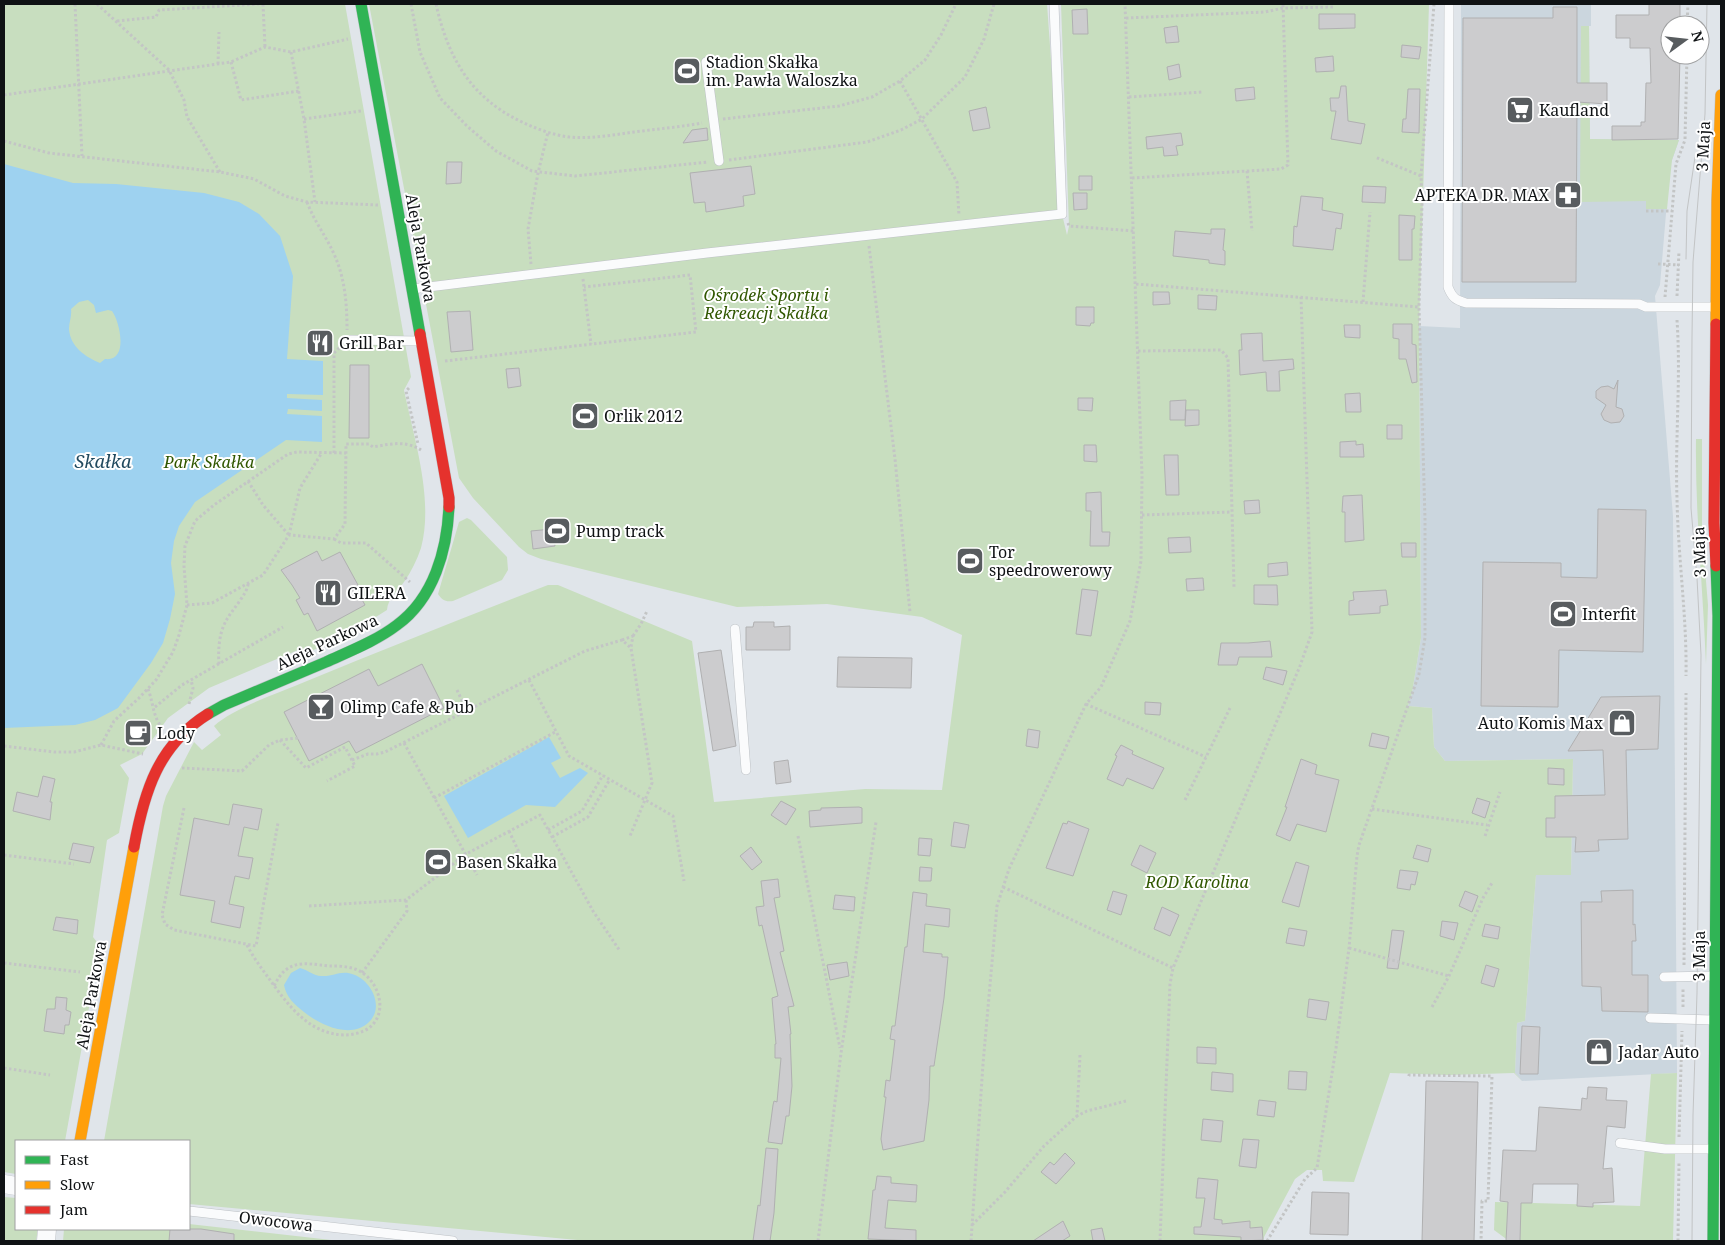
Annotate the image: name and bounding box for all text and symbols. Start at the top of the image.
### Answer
north arrow [1660,15,1710,65]
text: N [1687,29,1709,44]
place label: Stadion Skałka im. Pawła Waloszka [706,51,858,91]
sports icon: Stadion Skałka im. Pawła Waloszka [672,56,702,86]
supermarket icon: Kaufland [1505,95,1535,125]
place label: Kaufland [1539,99,1609,121]
street label: 3 Maja [1691,120,1715,172]
pharmacy icon: APTEKA DR. MAX [1553,180,1583,210]
place label: APTEKA DR. MAX [1415,184,1549,206]
street label: Aleja Parkowa [401,192,441,304]
park label: Ośrodek Sportu i Rekreacji Skałka [703,284,829,324]
restaurant icon: Grill Bar [305,328,335,358]
place label: Grill Bar [339,332,405,354]
sports icon: Orlik 2012 [570,401,600,431]
place label: Orlik 2012 [604,405,683,427]
water label: Skałka [75,449,132,473]
park label: Park Skałka [163,451,255,473]
sports icon: Pump track [542,516,572,546]
place label: Pump track [576,520,665,542]
street label: 3 Maja [1687,526,1711,578]
place label: Tor speedrowerowy [989,541,1113,581]
sports icon: Tor speedrowerowy [955,546,985,576]
restaurant icon: GILERA [313,578,343,608]
place label: GILERA [347,582,407,604]
sports icon: Interfit [1548,599,1578,629]
place label: Interfit [1582,603,1637,625]
street label: Aleja Parkowa [272,609,382,675]
bar icon: Olimp Cafe & Pub [306,692,336,722]
place label: Olimp Cafe & Pub [340,696,474,718]
shop icon: Auto Komis Max [1607,708,1637,738]
place label: Auto Komis Max [1478,712,1604,734]
cafe icon: Lody [123,718,153,748]
place label: Lody [157,722,196,744]
sports icon: Basen Skałka [423,847,453,877]
place label: Basen Skałka [457,851,557,873]
park label: ROD Karolina [1144,871,1249,893]
street label: 3 Maja [1688,931,1710,981]
street label: Aleja Parkowa [71,939,111,1051]
shop icon: Jadar Auto [1584,1037,1614,1067]
place label: Jadar Auto [1617,1041,1699,1063]
legend [15,1140,190,1230]
text: Fast [60,1149,89,1169]
text: Slow [60,1174,94,1194]
text: Jam [59,1199,88,1219]
street label: Owocowa [238,1206,314,1236]

